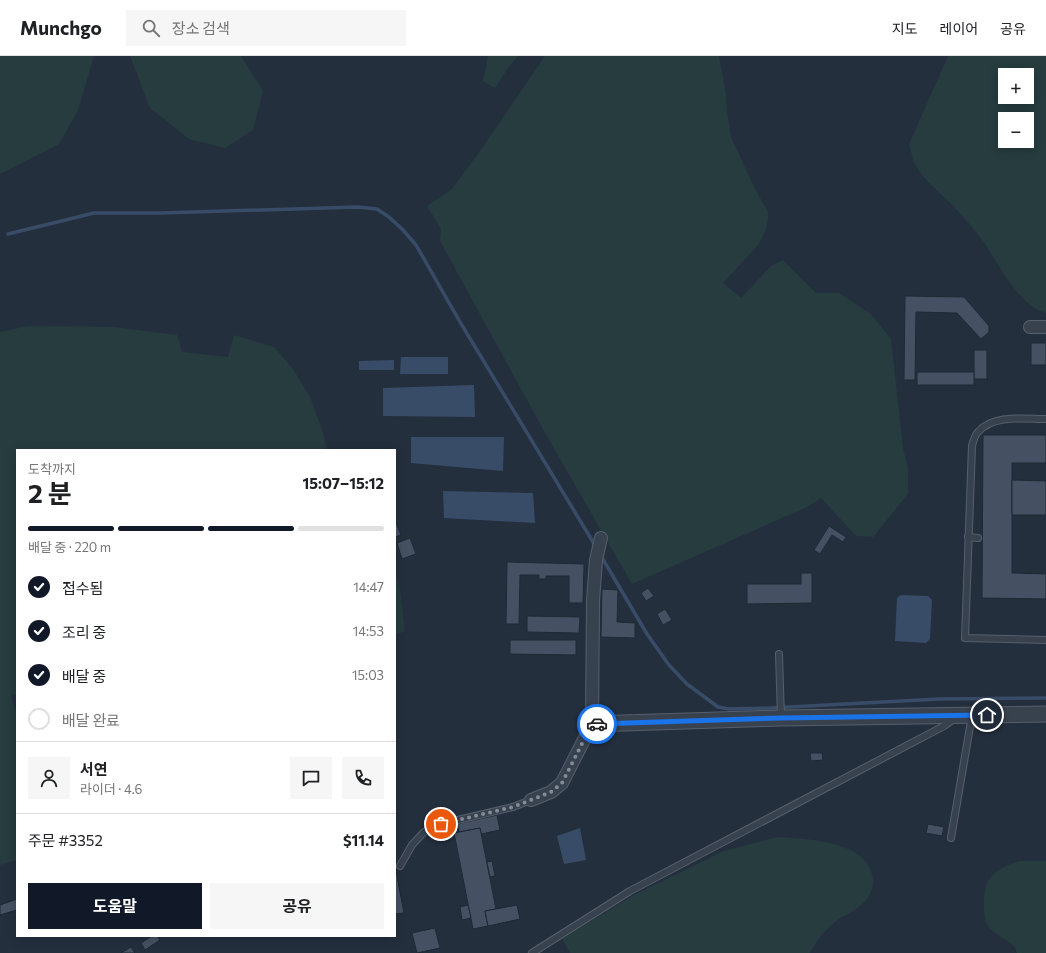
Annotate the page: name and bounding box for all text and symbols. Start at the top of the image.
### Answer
search box [126,10,406,46]
text: Munchgo [20,16,102,39]
icon: search [140,17,162,39]
text: 장소 검색 [172,19,230,37]
text: 지도 [892,20,918,37]
text: 레이어 [940,20,978,37]
text: 공유 [1000,20,1026,37]
map controls [998,68,1034,148]
button: + [998,68,1034,104]
button: − [998,112,1034,148]
text: 도착까지 [28,461,76,477]
text: 15:07–15:12 [302,474,384,492]
text: 2 분 [28,477,72,508]
text: 배달 중 · 220 m [28,539,111,555]
icon: check [28,576,50,598]
text: 접수됨 [62,579,103,597]
text: 14:47 [353,579,384,595]
icon: check [28,620,50,642]
text: 조리 중 [62,623,106,641]
text: 14:53 [353,623,384,639]
icon: check [28,664,50,686]
text: 배달 중 [62,667,106,685]
text: 15:03 [352,667,384,683]
pin [970,698,1004,732]
courier [577,704,617,744]
icon: home [976,704,998,726]
text: 배달 완료 [62,711,120,729]
icon: car [586,713,608,735]
button: person [28,757,70,799]
button: chat [290,757,332,799]
button: phone [342,757,384,799]
text: 서연 [80,760,108,778]
text: 라이더 · 4.6 [80,781,142,797]
pin [424,807,458,841]
icon: bag [430,813,452,835]
text: 주문 #3352 [28,831,103,849]
text: $11.14 [343,831,384,849]
button: 도움말 [28,883,202,929]
button: 공유 [210,883,384,929]

